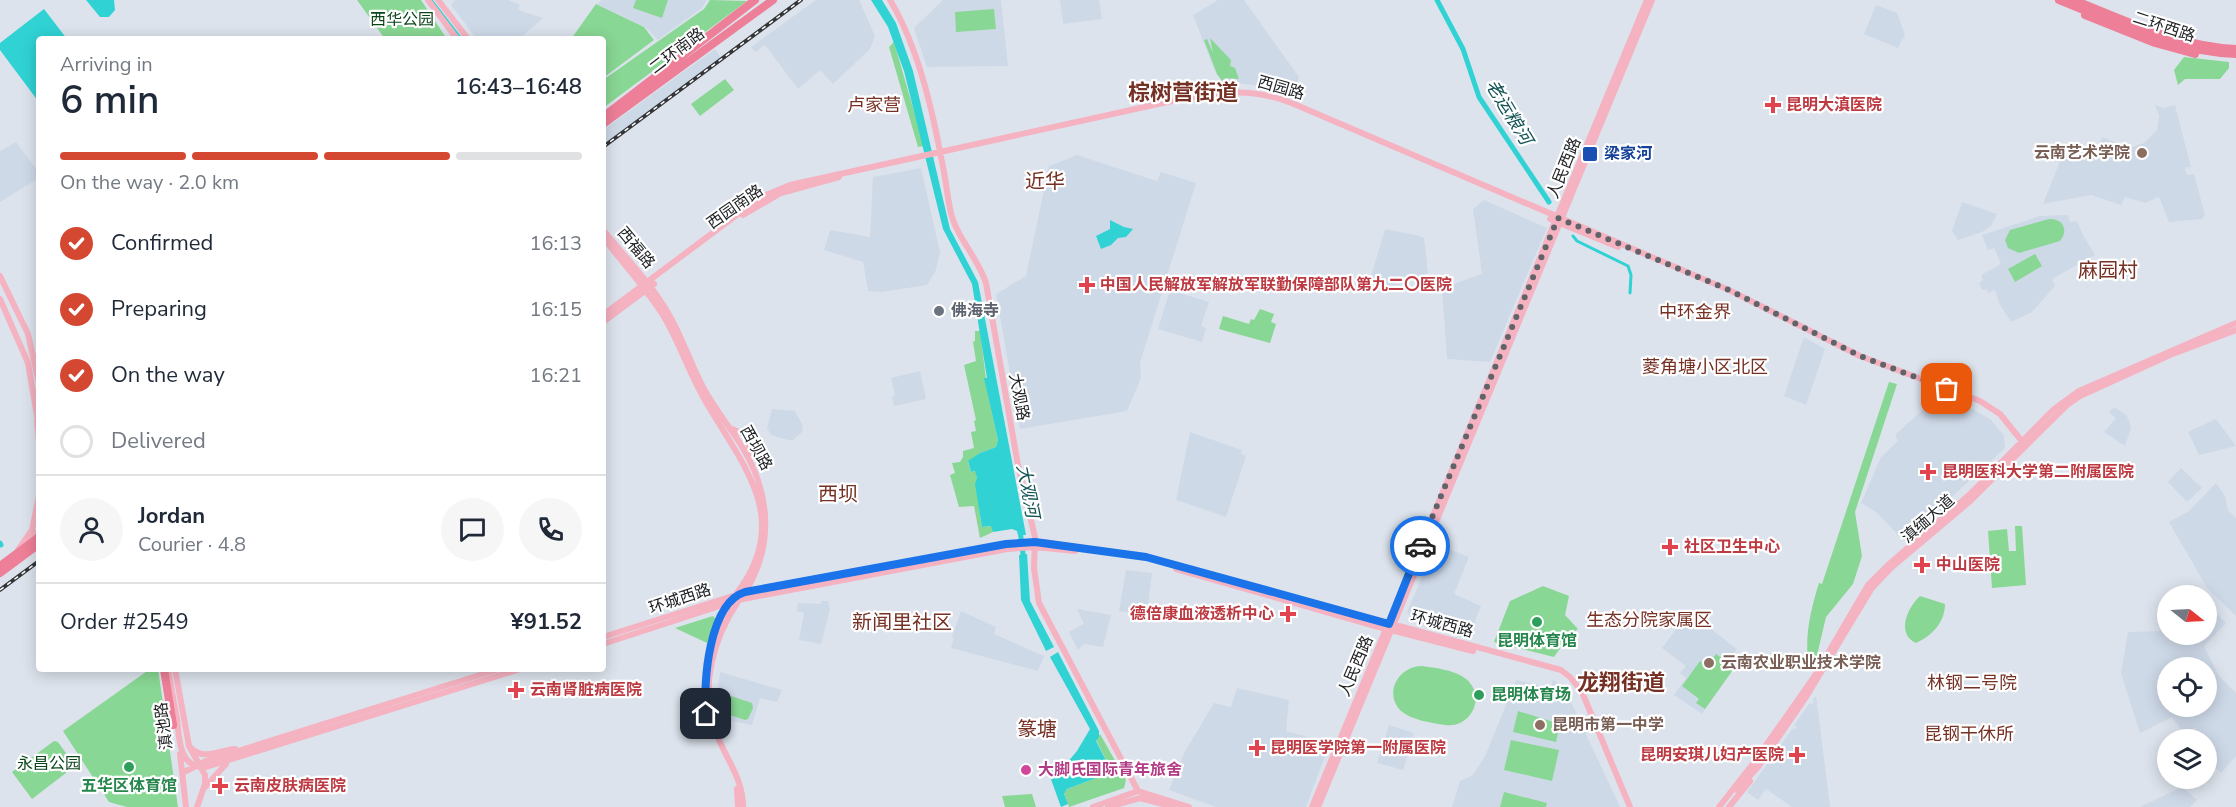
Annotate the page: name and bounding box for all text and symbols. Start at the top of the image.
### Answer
street label: 二环西路 [2130,7,2198,47]
park label: 西华公园 [370,9,434,31]
street label: 二环南路 [645,23,709,79]
text: Arriving in [60,51,153,78]
street label: 西园路 [1255,71,1307,105]
text: 16:43–16:48 [455,72,582,102]
text: 6 min [60,74,159,127]
water label: 老运粮河 [1480,75,1539,152]
district label: 棕树营街道 [1128,78,1238,108]
district label: 卢家营 [847,93,901,117]
place label: 昆明大滇医院 [1786,94,1882,116]
marker: 昆明大滇医院 [1764,96,1782,114]
street label: 人民西路 [1542,134,1586,202]
place label: 云南艺术学院 [2034,142,2130,164]
place label: 梁家河 [1604,143,1652,165]
marker: 梁家河 [1581,145,1599,163]
marker: 云南艺术学院 [2135,146,2149,160]
district label: 近华 [1025,168,1065,195]
text: On the way · 2.0 km [60,169,239,196]
street label: 西园南路 [702,180,768,234]
street label: 西福路 [612,223,660,273]
icon: check [60,227,93,260]
text: Confirmed [111,228,213,258]
text: 16:13 [529,230,582,257]
district label: 麻园村 [2078,257,2138,284]
place label: 中国人民解放军解放军联勤保障部队第九二〇医院 [1100,274,1452,296]
marker: 中国人民解放军解放军联勤保障部队第九二〇医院 [1078,276,1096,294]
icon: check [60,293,93,326]
text: Preparing [111,294,207,324]
text: 16:15 [529,296,582,323]
place label: 佛海寺 [951,300,999,322]
district label: 中环金界 [1659,300,1731,324]
marker: 佛海寺 [932,304,946,318]
district label: 菱角塘小区北区 [1642,355,1768,379]
icon: check [60,359,93,392]
text: On the way [111,360,225,390]
text: 16:21 [529,362,582,389]
pin [1921,363,1972,414]
street label: 大观路 [1004,371,1034,423]
icon: bag [1930,372,1963,405]
street label: 西坝路 [735,422,777,474]
text: Delivered [111,426,206,456]
place label: 昆明医科大学第二附属医院 [1942,461,2134,483]
water label: 大观河 [1011,462,1046,523]
marker: 昆明医科大学第二附属医院 [1919,463,1937,481]
district label: 西坝 [818,481,858,508]
street label: 滇缅大道 [1897,490,1959,548]
button: person [60,498,123,561]
button: chat [441,498,504,561]
button: phone [519,498,582,561]
text: Jordan [138,501,205,531]
courier [1390,516,1450,576]
icon: car [1404,530,1437,563]
text: Courier · 4.8 [138,531,246,558]
place label: 社区卫生中心 [1684,536,1780,558]
marker: 社区卫生中心 [1661,538,1679,556]
place label: 中山医院 [1936,554,2000,576]
marker: 中山医院 [1913,556,1931,574]
street label: 环城西路 [646,579,714,619]
north arrow [2157,585,2217,645]
map controls [2157,585,2217,789]
place label: 德倍康血液透析中心 [1130,603,1274,625]
marker: 德倍康血液透析中心 [1279,605,1297,623]
street label: 环城西路 [1408,605,1476,643]
text: Order #2549 [60,607,189,637]
text: ¥91.52 [511,607,582,637]
district label: 生态分院家属区 [1586,608,1712,632]
district label: 新闻里社区 [852,609,952,636]
marker: 昆明体育馆 [1530,615,1544,629]
place label: 昆明体育馆 [1497,630,1577,652]
street label: 人民西路 [1333,632,1379,700]
place label: 云南农业职业技术学院 [1721,652,1881,674]
marker: 云南农业职业技术学院 [1702,656,1716,670]
button: locate [2157,657,2217,717]
district label: 龙翔街道 [1577,668,1665,698]
district label: 林钢二号院 [1927,671,2017,695]
place label: 云南肾脏病医院 [530,679,642,701]
marker: 云南肾脏病医院 [507,681,525,699]
place label: 昆明体育场 [1491,684,1571,706]
pin [680,688,731,739]
marker: 昆明体育场 [1472,688,1486,702]
icon: home [689,697,722,730]
street label: 滇池路 [150,701,178,751]
place label: 昆明市第一中学 [1552,714,1664,736]
district label: 篆塘 [1017,716,1057,743]
marker: 昆明市第一中学 [1533,718,1547,732]
district label: 昆钢干休所 [1924,722,2014,746]
button: layers [2157,729,2217,789]
place label: 昆明医学院第一附属医院 [1270,737,1446,759]
marker: 昆明医学院第一附属医院 [1248,739,1266,757]
place label: 昆明安琪儿妇产医院 [1640,744,1784,766]
marker: 昆明安琪儿妇产医院 [1788,746,1806,764]
park label: 永昌公园 [17,753,81,775]
place label: 大脚氏国际青年旅舍 [1038,759,1182,781]
marker: 五华区体育馆 [122,760,136,774]
marker: 大脚氏国际青年旅舍 [1019,763,1033,777]
place label: 五华区体育馆 [81,775,177,797]
place label: 云南皮肤病医院 [234,775,346,797]
marker: 云南皮肤病医院 [211,777,229,795]

